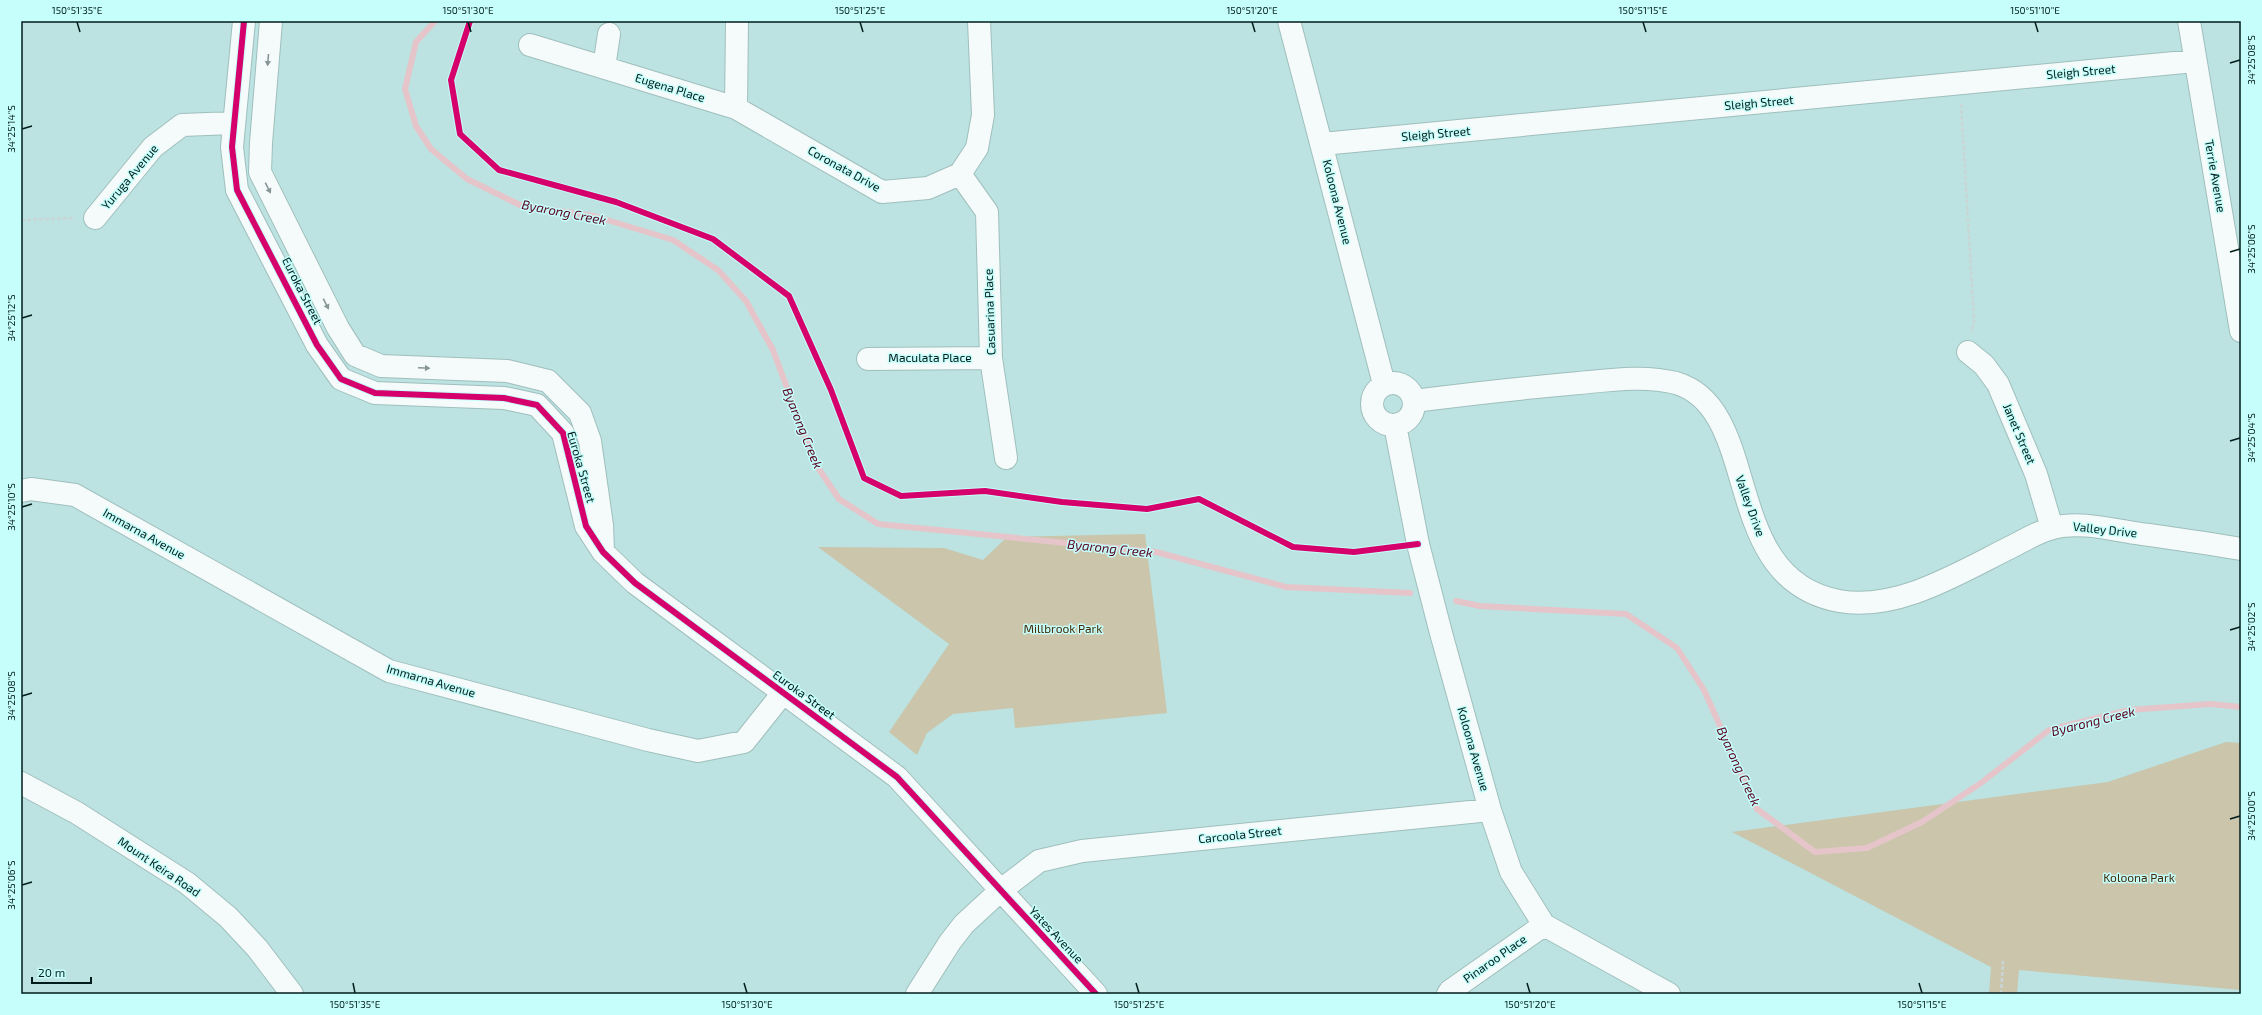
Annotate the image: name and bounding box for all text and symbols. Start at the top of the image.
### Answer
text: 150°51'35"E [52,4,103,16]
text: 150°51'30"E [442,4,494,16]
text: 150°51'25"E [835,4,886,16]
text: 150°51'20"E [1226,4,1278,16]
text: 150°51'15"E [1619,4,1668,16]
text: 150°51'10"E [2010,4,2060,16]
text: 34°25'08"S [2245,35,2257,85]
one-way arrow [264,54,271,66]
street label: Sleigh Street [2046,61,2117,81]
street label: Eugena Place [634,70,707,104]
street label: Sleigh Street [1724,92,1795,112]
text: 34°25'14"S [5,105,17,153]
street label: Sleigh Street [1401,123,1472,143]
street label: Terrie Avenue [2203,138,2229,213]
street label: Yuruga Avenue [98,141,160,212]
street label: Coronata Drive [806,142,883,194]
street label: Koloona Avenue [1321,158,1355,246]
one-way arrow [265,182,271,193]
water label: Byarong Creek [520,196,608,228]
text: 34°25'06"S [2245,224,2257,274]
street label: Euroka Street [280,255,326,327]
street label: Casuarina Place [980,269,998,355]
text: 34°25'12"S [5,294,17,342]
one-way arrow [323,298,329,310]
street label: Maculata Place [888,350,972,364]
one-way arrow [418,365,431,371]
water label: Byarong Creek [779,385,827,471]
street label: Janet Street [2001,401,2039,467]
text: 34°25'04"S [2245,413,2257,463]
street label: Euroka Street [565,429,599,505]
street label: Valley Drive [1733,473,1769,538]
text: 34°25'10"S [5,483,17,531]
street label: Immarna Avenue [101,505,188,561]
street label: Valley Drive [2072,519,2138,539]
water label: Byarong Creek [1066,536,1154,560]
text: 34°25'02"S [2245,602,2257,652]
park label: Millbrook Park [1024,621,1102,635]
street label: Immarna Avenue [385,661,477,699]
street label: Euroka Street [771,667,839,722]
text: 34°25'08"S [5,671,17,721]
water label: Byarong Creek [2049,703,2137,739]
street label: Koloona Avenue [1455,705,1493,793]
water label: Byarong Creek [1714,724,1765,809]
text: 34°25'00"S [2245,791,2257,841]
street label: Carcoola Street [1198,823,1283,845]
street label: Mount Keira Road [116,833,203,899]
text: 34°25'06"S [5,860,17,910]
park label: Koloona Park [2103,870,2175,884]
street label: Yates Avenue [1027,903,1087,966]
street label: Pinaroo Place [1460,931,1529,985]
scale bar [32,959,91,985]
text: 20 m [38,965,65,979]
text: 150°51'35"E [330,998,381,1010]
text: 150°51'30"E [721,998,773,1010]
text: 150°51'25"E [1114,998,1165,1010]
text: 150°51'20"E [1504,998,1556,1010]
text: 150°51'15"E [1898,998,1947,1010]

